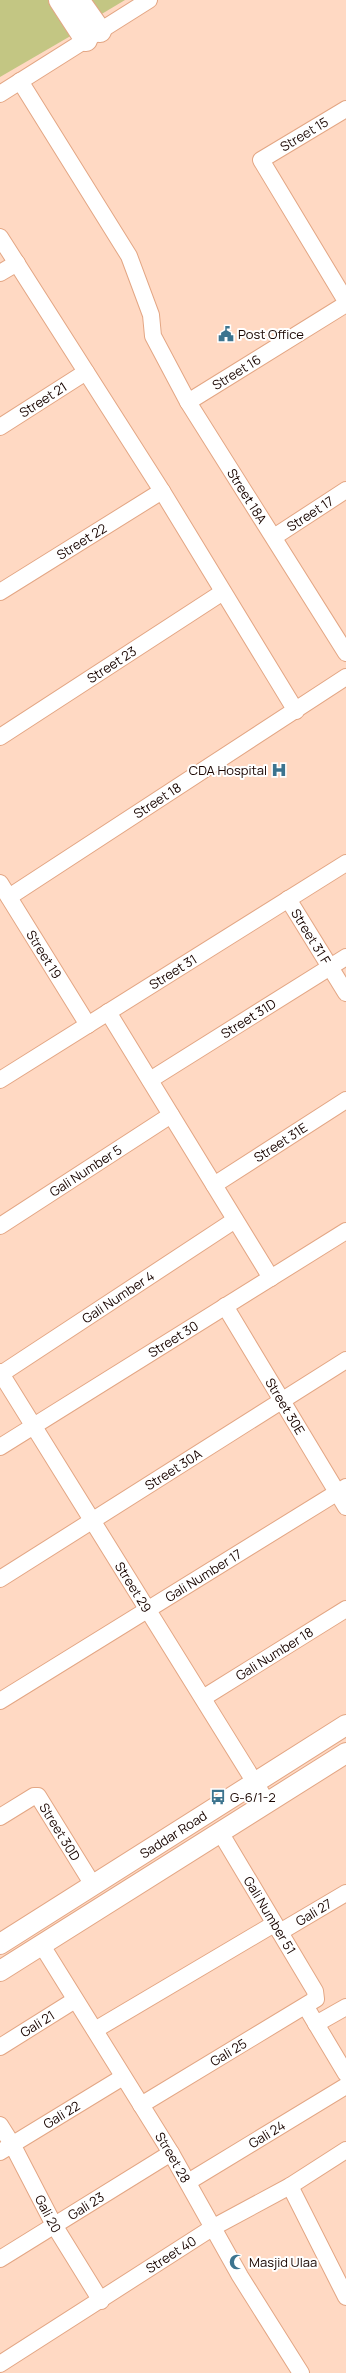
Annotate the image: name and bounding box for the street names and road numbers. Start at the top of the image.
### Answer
street label: Street 15 [276,113,332,155]
street label: Street 16 [209,350,264,394]
street label: Street 21 [16,378,70,421]
street label: Street 18A [223,465,271,527]
street label: Street 17 [283,492,337,535]
street label: Street 22 [53,519,110,564]
street label: Street 23 [83,642,140,687]
street label: Street 18 [130,778,185,822]
street label: Street 31 F [287,905,335,968]
street label: Street 19 [22,927,66,982]
street label: Street 31 [146,950,200,993]
street label: Street 31D [217,994,279,1042]
street label: Street 31E [250,1118,311,1166]
street label: Gali Number 5 [46,1140,125,1201]
street label: Gali Number 4 [78,1267,158,1327]
street label: Street 30 [145,1316,202,1361]
street label: Street 30E [261,1374,309,1438]
street label: Street 30A [141,1445,205,1494]
street label: Gali Number 17 [162,1545,245,1606]
street label: Street 29 [111,1558,156,1616]
street label: Gali Number 18 [232,1623,316,1685]
street label: Street 30D [35,1800,85,1864]
street label: Saddar Road [136,1806,210,1862]
street label: Gali Number 51 [240,1873,300,1957]
street label: Gali 27 [292,1894,335,1930]
street label: Gali 21 [17,2006,58,2041]
street label: Gali 25 [206,2034,250,2070]
street label: Gali 22 [40,2096,83,2133]
street label: Gali 24 [245,2116,289,2152]
street label: Street 28 [151,2129,195,2186]
street label: Gali 23 [64,2188,107,2224]
street label: Gali 20 [31,2192,66,2236]
street label: Street 40 [142,2232,200,2277]

